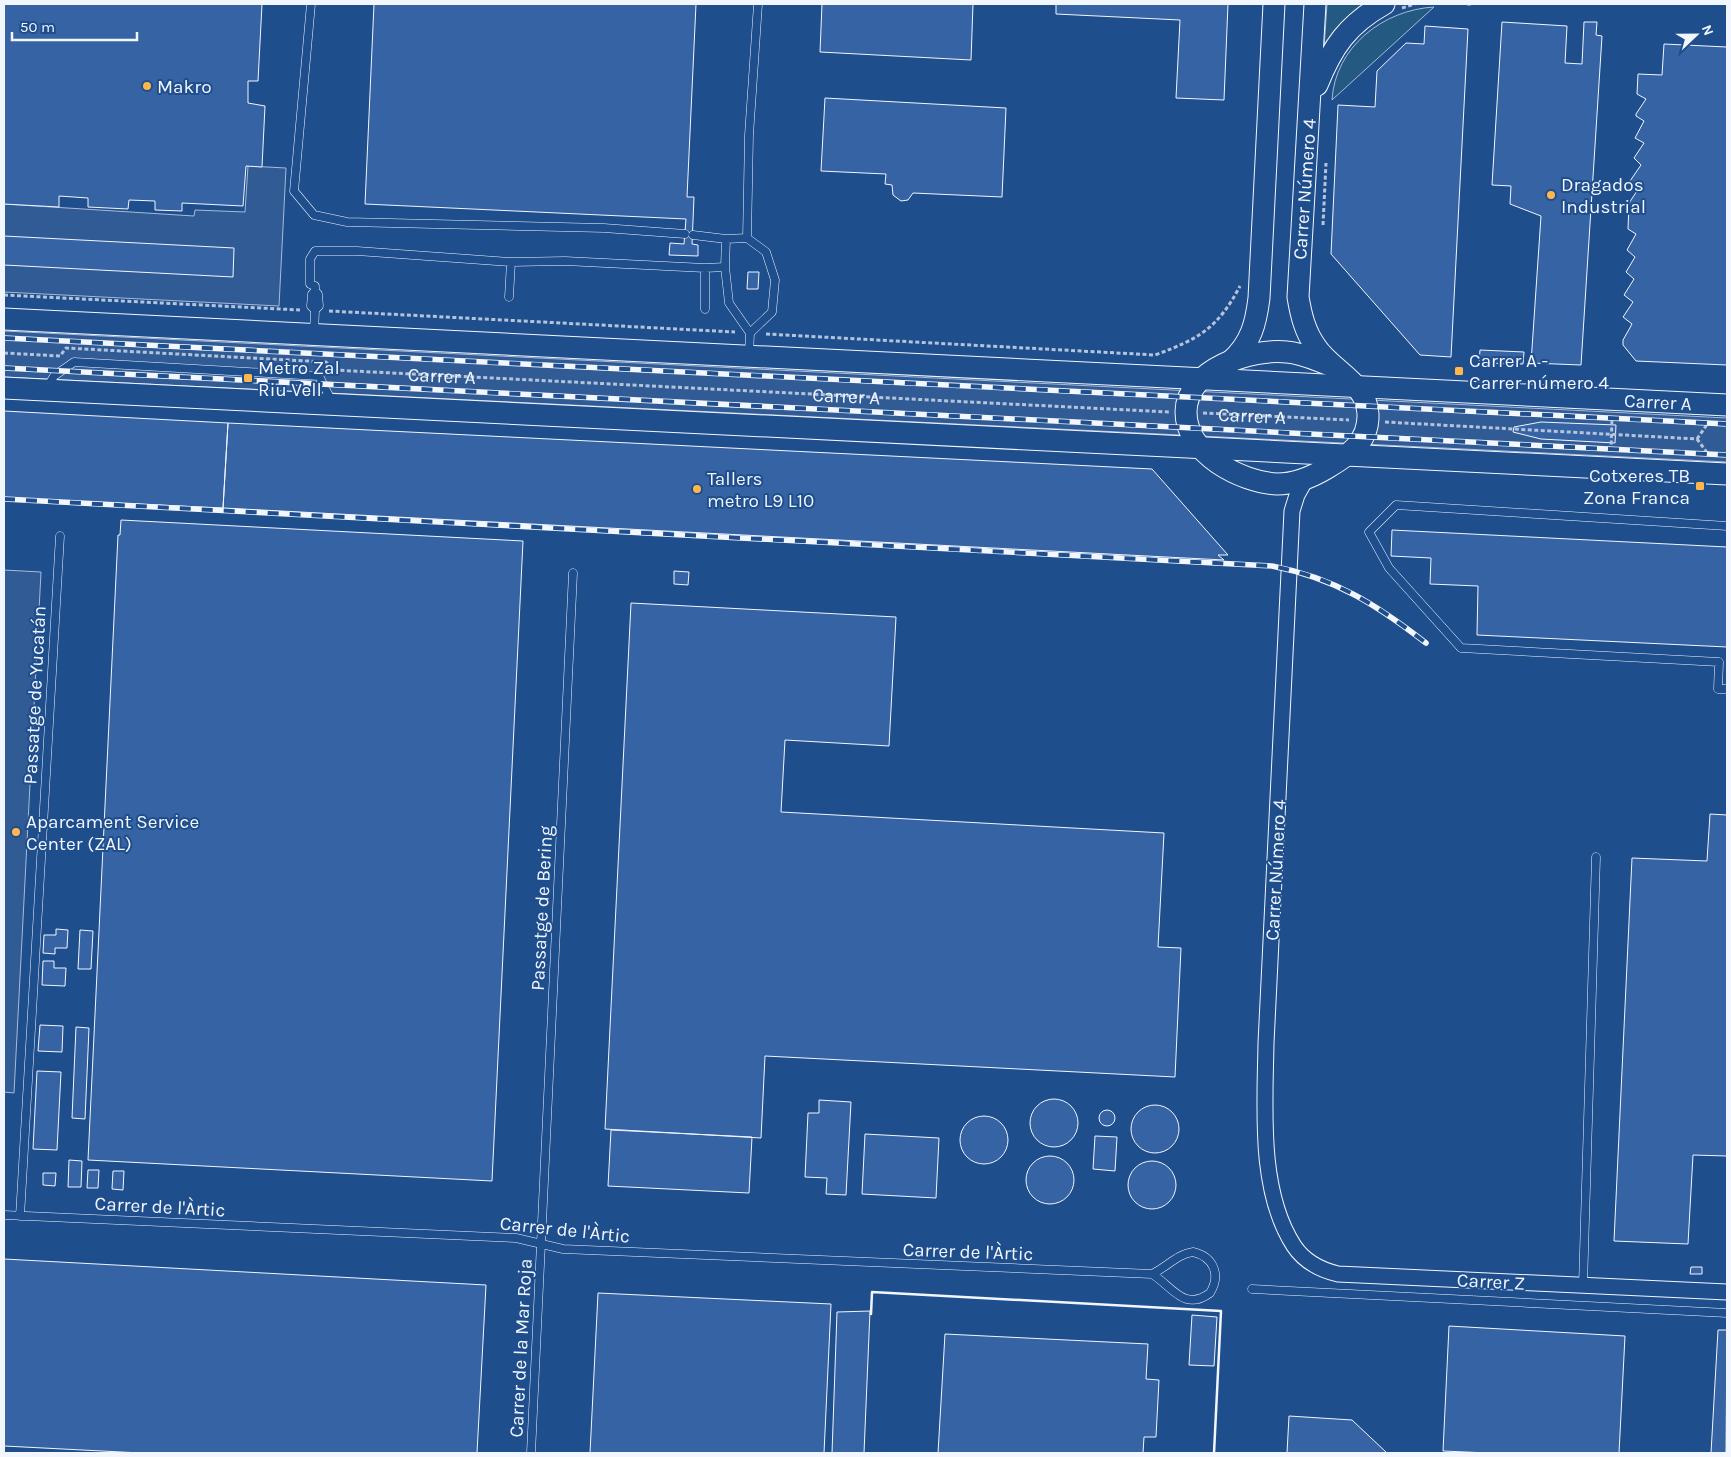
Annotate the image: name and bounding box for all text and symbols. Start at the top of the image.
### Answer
scale bar [12,10,138,42]
north arrow [1671,10,1721,60]
text: 50 m [20,18,55,36]
text: N [1698,22,1717,38]
place label: Makro [157,76,212,98]
marker: Makro [141,80,153,92]
street label: Carrer Número 4 [1289,117,1321,260]
place label: Dragados Industrial [1561,174,1646,218]
marker: Dragados Industrial [1545,189,1557,201]
place label: Carrer A - Carrer número 4 [1469,350,1609,394]
place label: Metro Zal Riu Vell [258,357,340,401]
street label: Carrer A [407,364,476,389]
marker: Carrer A - Carrer número 4 [1453,365,1465,377]
marker: Metro Zal Riu Vell [242,372,254,384]
street label: Carrer A [812,384,881,409]
street label: Carrer A [1623,390,1692,415]
street label: Carrer A [1217,404,1286,429]
place label: Cotxeres TB Zona Franca [1583,465,1690,509]
place label: Tallers metro L9 L10 [707,468,814,512]
marker: Cotxeres TB Zona Franca [1694,480,1706,492]
marker: Tallers metro L9 L10 [691,483,703,495]
street label: Passatge de Yucatán [19,605,51,785]
street label: Carrer Número 4 [1261,798,1291,941]
place label: Aparcament Service Center (ZAL) [26,811,199,855]
street label: Passatge de Bering [527,825,557,991]
marker: Aparcament Service Center (ZAL) [10,826,22,838]
street label: Carrer de l'Àrtic [94,1192,226,1221]
street label: Carrer de l'Àrtic [499,1211,631,1248]
street label: Carrer de l'Àrtic [902,1238,1034,1265]
street label: Carrer de la Mar Roja [505,1258,537,1438]
street label: Carrer Z [1456,1269,1526,1295]

